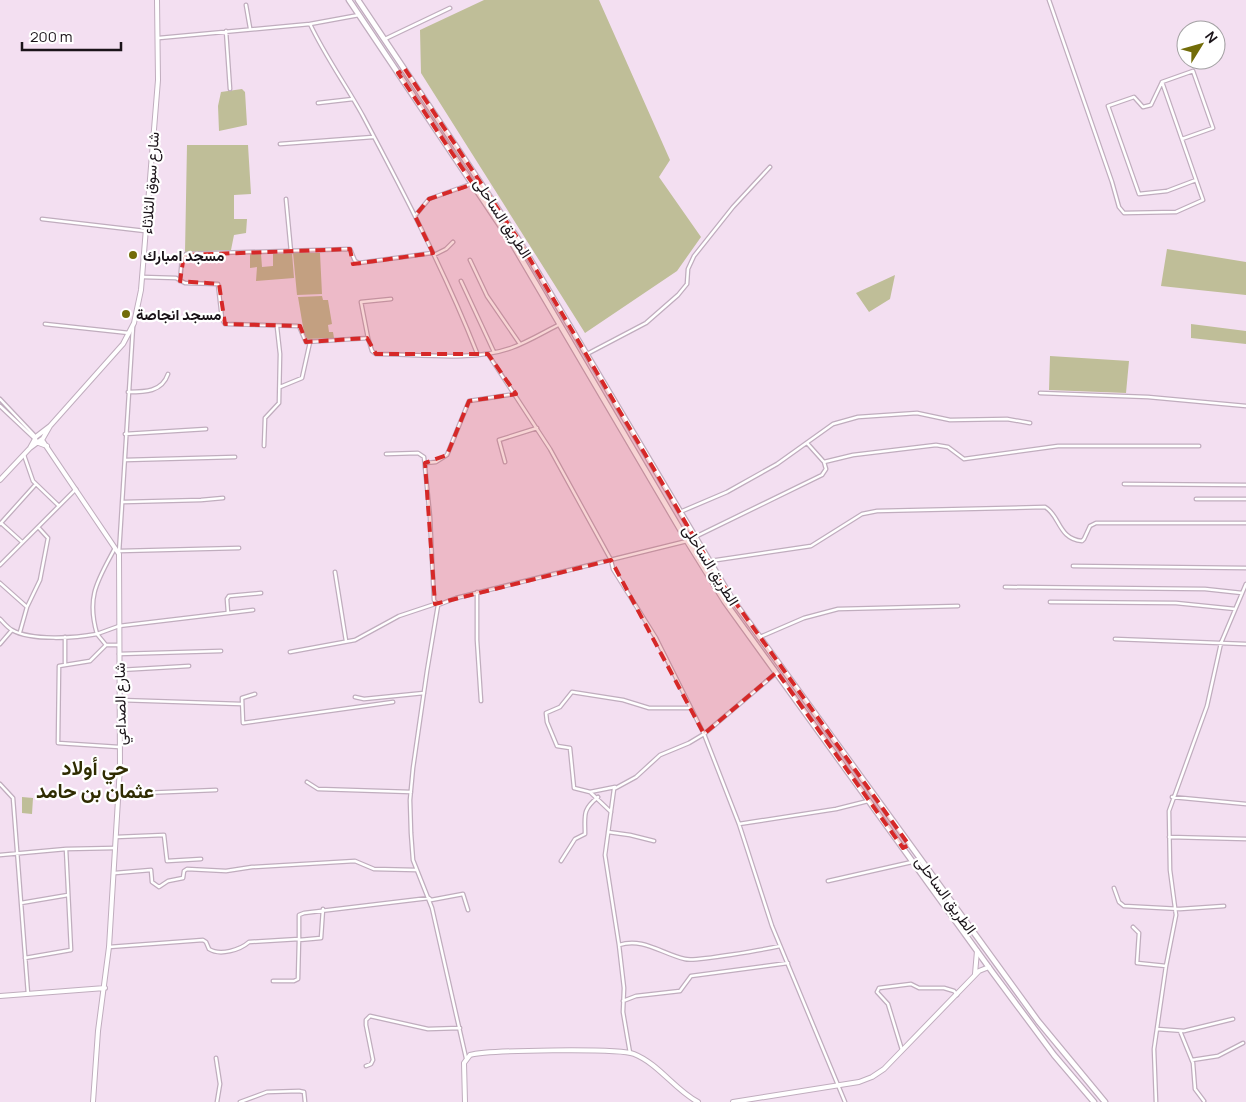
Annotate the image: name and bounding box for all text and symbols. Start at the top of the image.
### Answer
scale bar [22,20,121,52]
north arrow [1176,20,1226,70]
text: 200 m [30,26,73,47]
text: N [1201,27,1222,47]
street label: شارع سوق الثلاثاء [136,131,165,235]
street label: الطريق الساحلى [469,174,537,262]
place label: مسجد امبارك [143,245,225,266]
marker: مسجد امبارك [127,249,139,261]
place label: مسجد انجاصة [136,304,222,325]
marker: مسجد انجاصة [120,308,132,320]
street label: الطريق الساحلى [678,520,744,610]
street label: شارع الصداعي [109,662,134,746]
district label: حي أولاد عثمان بن حامد [36,754,154,804]
street label: الطريق الساحلى [910,852,982,938]

